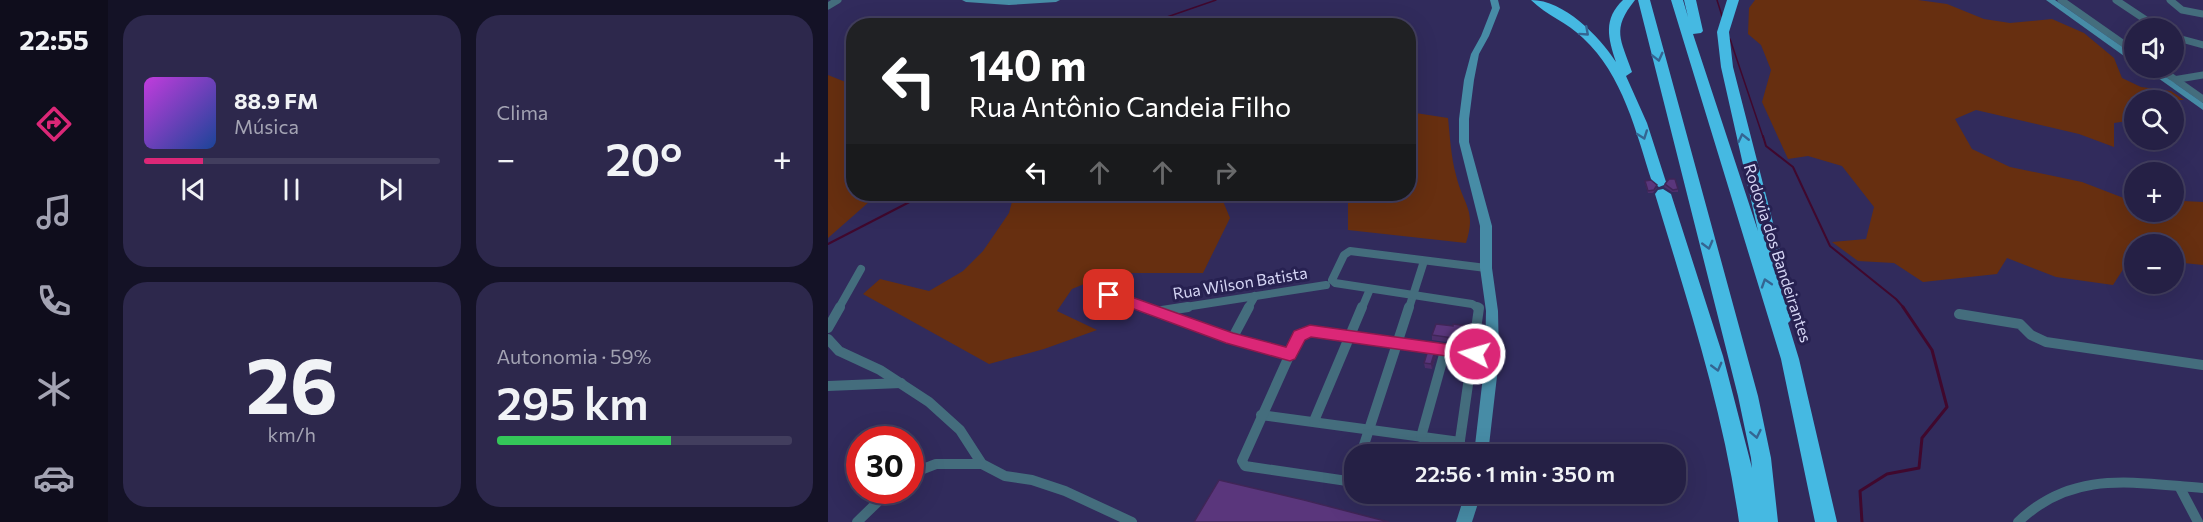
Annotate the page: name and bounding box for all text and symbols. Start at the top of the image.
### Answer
map controls [2124,18,2184,294]
button: sound [2124,18,2184,78]
text: 22:55 [19,23,89,56]
one-way arrow [1579,25,1589,36]
text: 140 m [969,38,1086,90]
icon: left [870,42,948,120]
one-way arrow [1651,52,1664,62]
text: 88.9 FM [234,87,318,114]
text: Rua Antônio Candeia Filho [969,90,1291,123]
button: search [2124,90,2184,150]
text: Clima [497,100,548,124]
icon: directions [33,103,75,145]
text: Música [234,114,299,138]
one-way arrow [1636,129,1649,140]
text: 20° [605,130,682,185]
one-way arrow [1738,133,1751,143]
text: − [497,137,515,178]
text: + [773,137,792,178]
icon: left [1020,156,1053,189]
icon: ahead [1083,156,1116,189]
icon: ahead [1146,156,1179,189]
icon: right [1209,156,1242,189]
street label: Rodovia dos Bandeirantes [1741,161,1816,345]
button: + [2124,162,2184,222]
icon: previous [177,173,210,206]
icon: pause [275,173,308,206]
icon: next [374,173,407,206]
icon: music [33,191,75,233]
button: − [2124,234,2184,294]
one-way arrow [1700,240,1713,250]
street label: Rua Wilson Batista [1171,262,1309,303]
pin [1083,269,1134,320]
icon: arrive [1092,278,1125,311]
one-way arrow [1761,278,1773,289]
icon: phone [33,280,75,322]
position arrow [1443,322,1507,386]
text: 26 [246,335,338,430]
text: Autonomia · 59% [497,344,651,368]
one-way arrow [1709,362,1722,372]
icon: climate [33,368,75,410]
text: 295 km [497,374,649,429]
text: km/h [267,422,316,446]
speed limit sign: 30 [846,426,924,504]
one-way arrow [1749,429,1762,439]
icon: car [33,457,75,499]
text: 22:56 · 1 min · 350 m [1415,460,1615,487]

